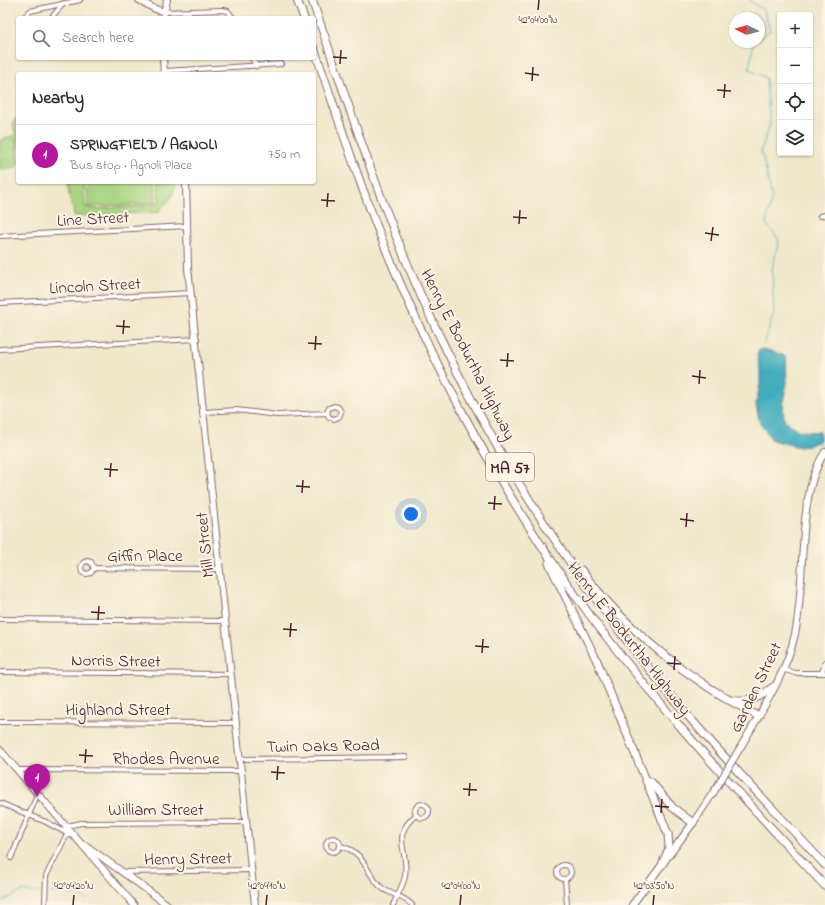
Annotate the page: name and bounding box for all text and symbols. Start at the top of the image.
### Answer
north arrow [729,12,765,48]
map controls [777,12,813,156]
button: + [777,12,813,48]
text: 42°04'00"N [519,13,558,28]
search box [16,16,316,60]
icon: search [30,27,52,49]
text: Search here [62,27,134,49]
button: − [777,48,813,84]
button: locate [777,84,813,120]
text: Nearby [32,86,84,111]
button: layers [777,120,813,156]
text: SPRINGFIELD / AGNOLI [70,134,218,156]
text: 1 [43,145,47,164]
text: 750 m [268,145,300,164]
text: Bus stop · Agnoli Place [70,156,192,175]
street label: Line Street [56,205,130,234]
street label: Henry E Bodurtha Highway [412,265,522,446]
street label: Lincoln Street [49,272,142,301]
road number: MA 57 [486,453,534,481]
your location [401,504,421,524]
street label: Mill Street [190,510,221,579]
street label: Giffin Place [107,544,183,569]
street label: Henry E Bodurtha Highway [559,557,697,722]
street label: Garden Street [724,638,789,737]
street label: Norris Street [71,648,161,675]
street label: Highland Street [65,698,171,725]
street label: Twin Oaks Road [266,733,380,760]
street label: Rhodes Avenue [112,747,220,772]
pin: 1 [24,764,50,797]
street label: William Street [108,798,204,823]
street label: Henry Street [144,846,232,874]
text: 42°04'20"N [54,879,94,894]
text: 42°04'10"N [248,879,286,894]
text: 42°04'00"N [442,879,481,894]
text: 42°03'50"N [634,879,674,894]

